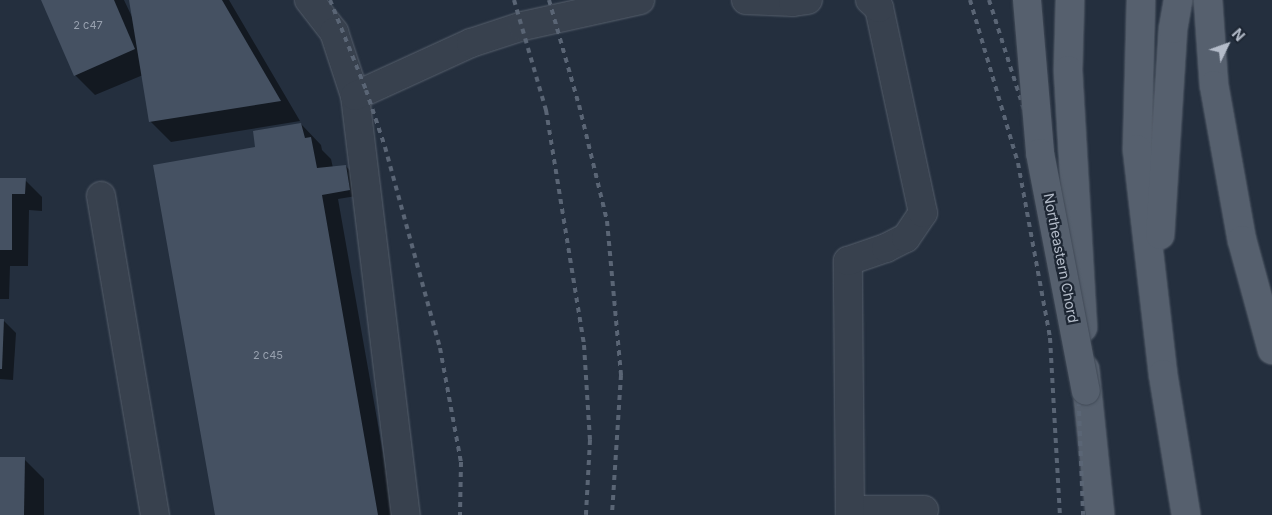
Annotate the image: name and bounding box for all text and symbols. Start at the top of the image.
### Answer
house number: 2 с47 [73,18,103,32]
north arrow [1202,20,1252,70]
text: N [1229,25,1248,44]
street label: Northeastern Chord [1040,192,1082,324]
house number: 2 с45 [253,348,283,362]

